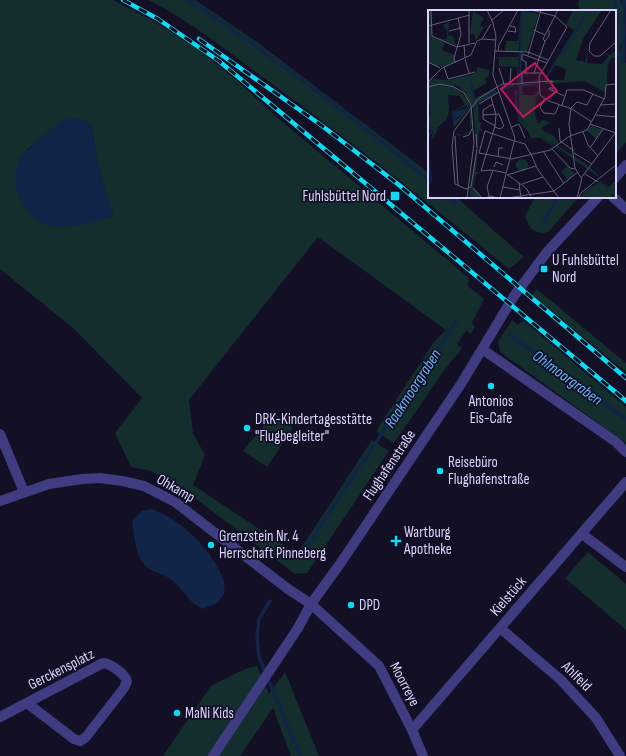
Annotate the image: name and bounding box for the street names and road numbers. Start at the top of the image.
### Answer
street label: Flughafenstraße [359,426,420,504]
street label: Ohkamp [153,470,198,507]
street label: Kielstück [486,572,531,620]
street label: Gerckensplatz [25,644,98,694]
street label: Ahlfeld [557,657,596,695]
street label: Moorreye [385,659,424,710]

